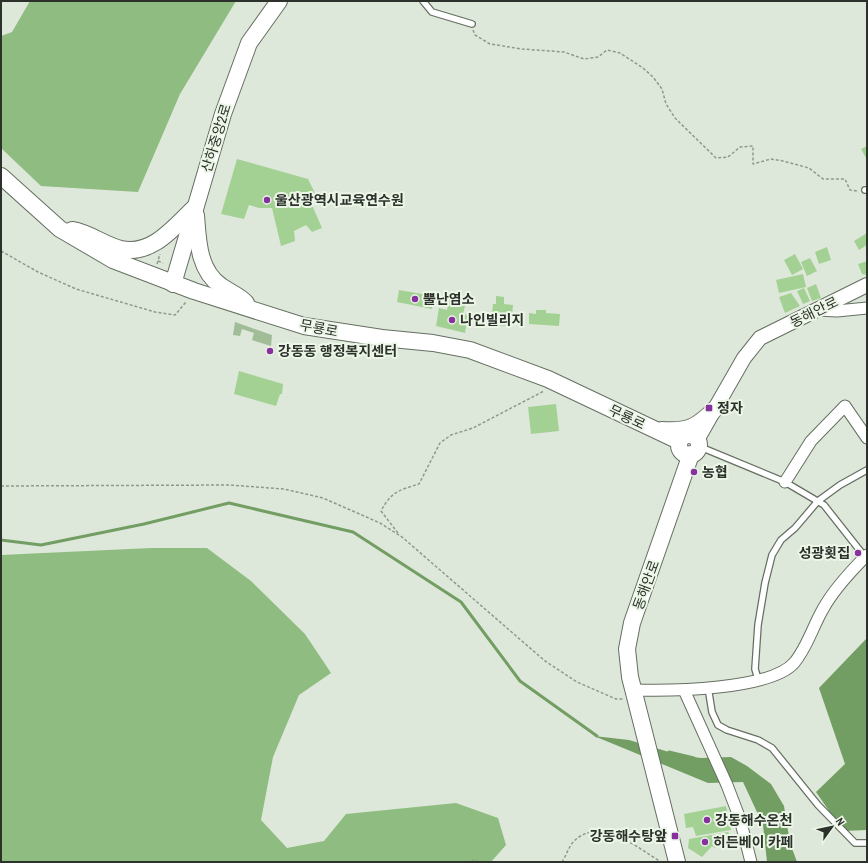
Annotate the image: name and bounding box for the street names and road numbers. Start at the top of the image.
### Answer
street label: 산하중앙2로 [197,101,235,174]
street label: 동해안로 [787,293,841,331]
street label: 무룡로 [298,315,340,341]
street label: 무룡로 [606,401,648,433]
street label: 동해안로 [629,558,663,612]

